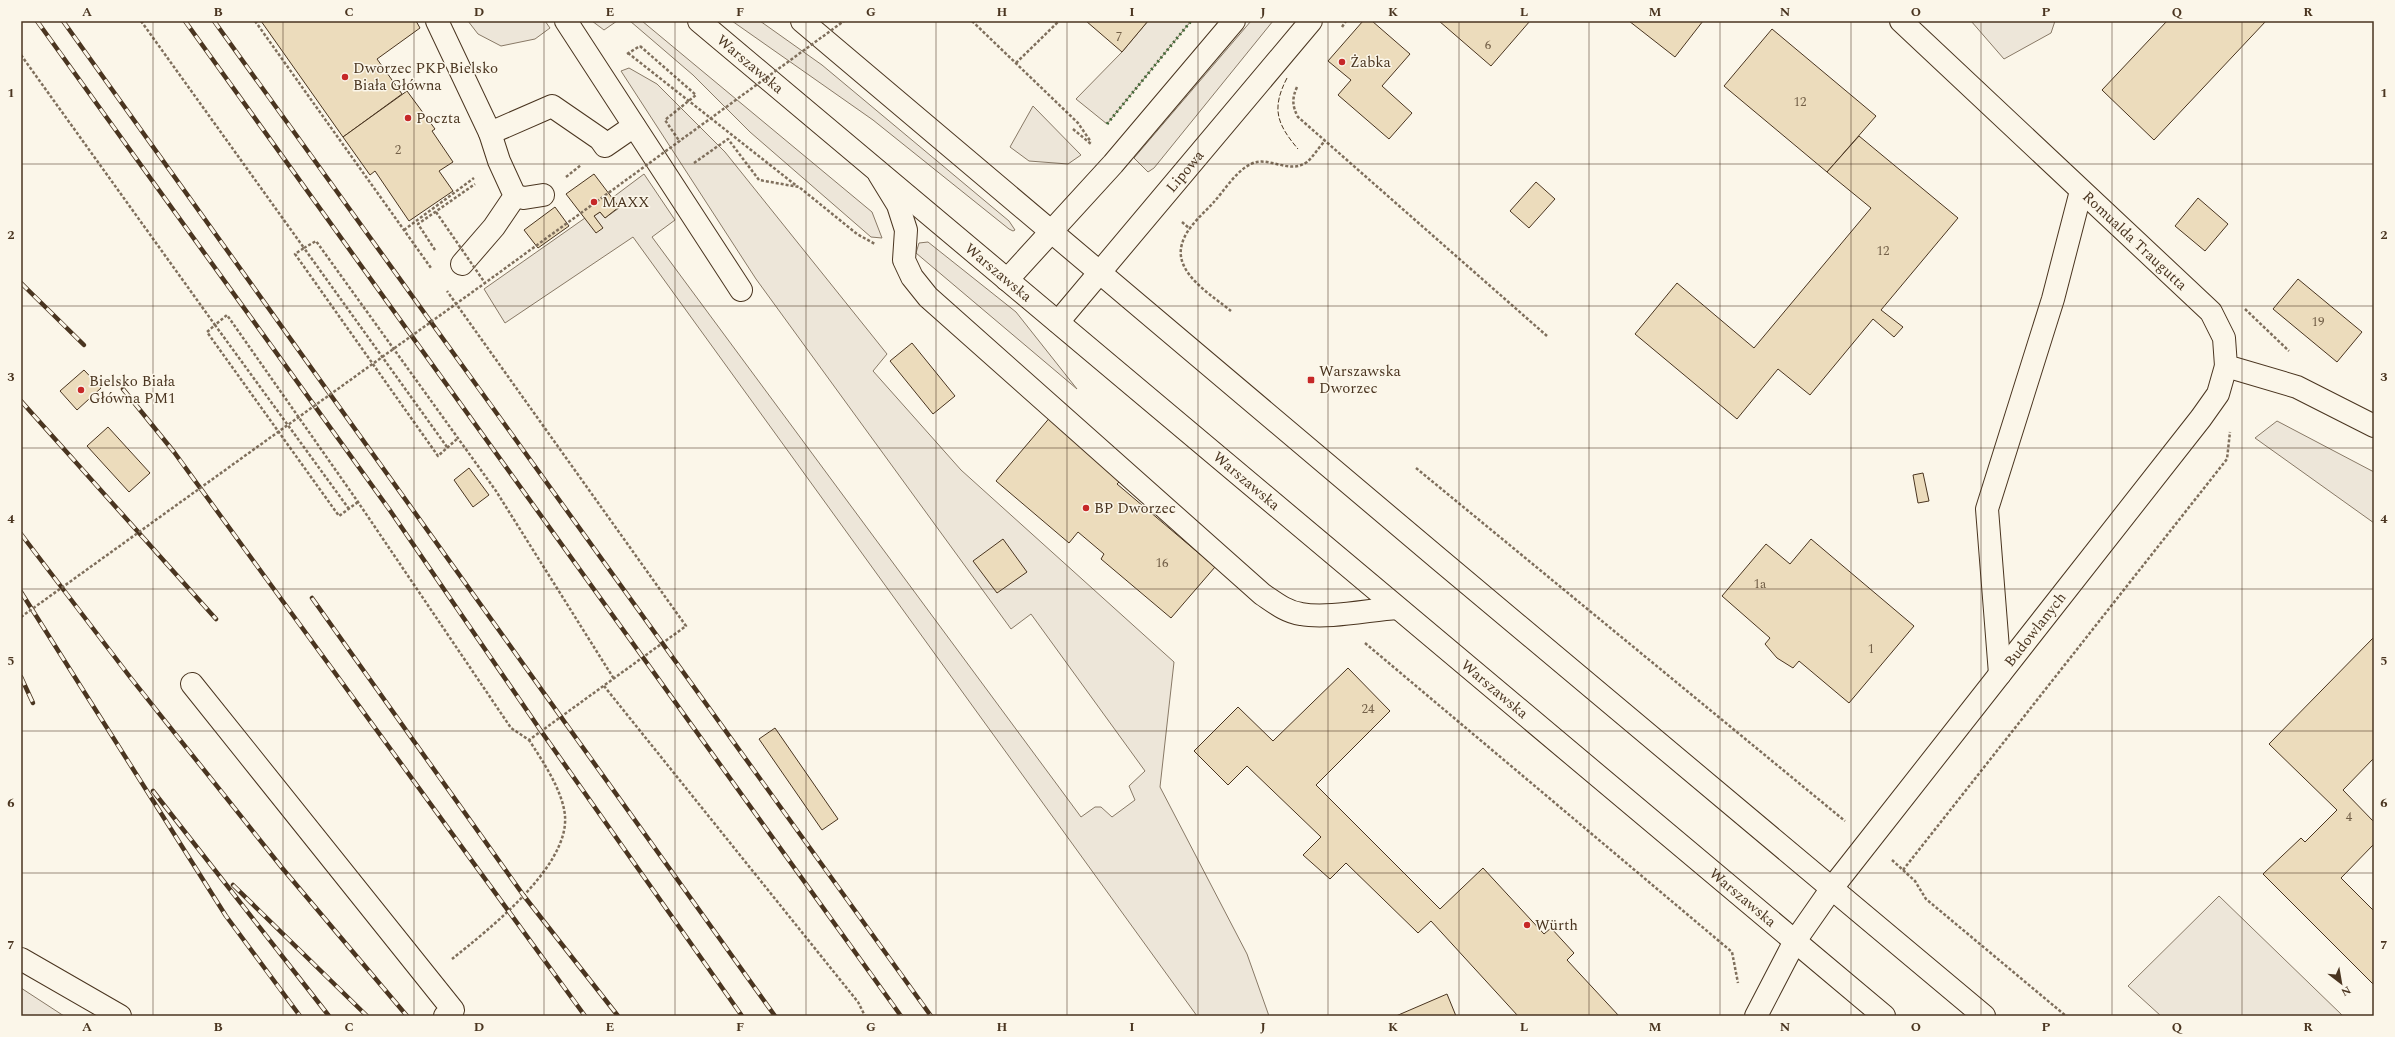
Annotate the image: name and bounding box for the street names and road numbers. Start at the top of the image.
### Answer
street label: Warszawska [711,29,789,100]
street label: Lipowa [1160,145,1210,198]
street label: Romualda Traugutta [2077,186,2193,297]
street label: Warszawska [959,238,1037,308]
street label: Warszawska [1207,446,1286,517]
street label: Budowlanych [1999,587,2072,672]
street label: Warszawska [1456,654,1534,725]
street label: Warszawska [1704,863,1782,933]

